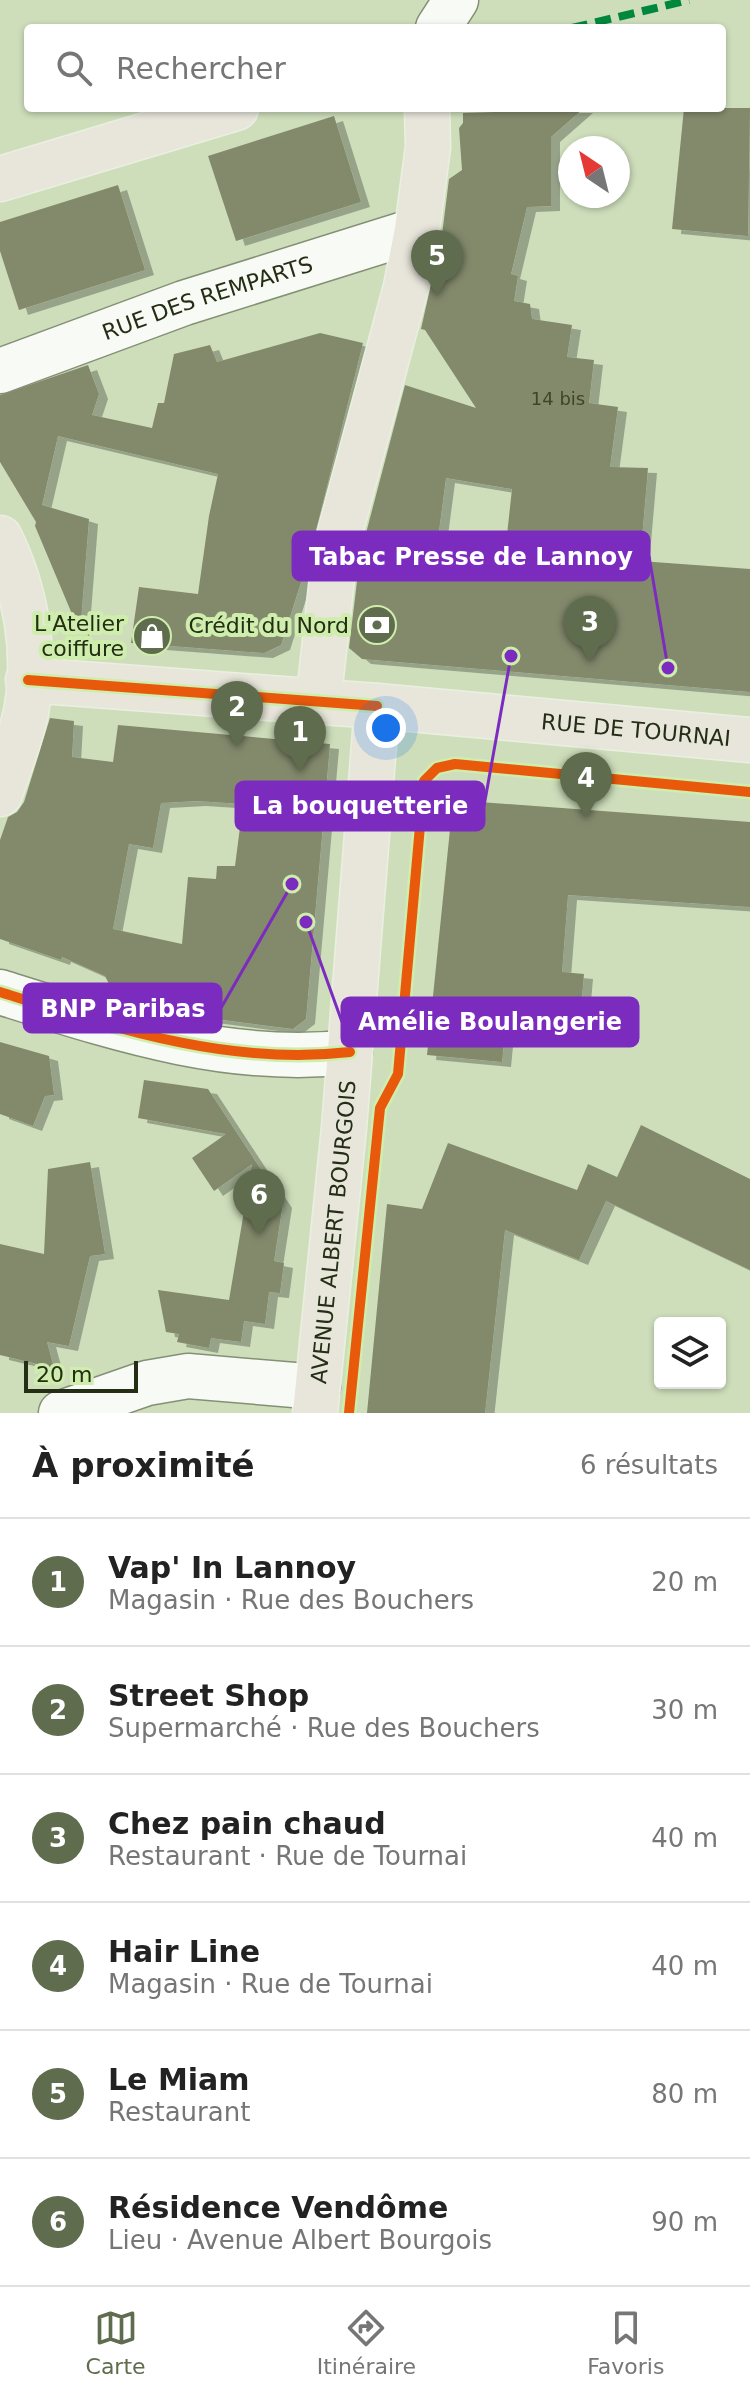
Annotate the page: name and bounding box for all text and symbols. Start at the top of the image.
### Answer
search box [24,24,726,112]
icon: search [52,46,96,90]
text: Rechercher [116,51,286,86]
north arrow [558,136,630,208]
pin: 5 [411,230,463,296]
street label: RUE DES REMPARTS [99,251,316,345]
house number: 14 bis [531,388,585,409]
callout: Tabac Presse de Lannoy [293,532,649,580]
text: Tabac Presse de Lannoy [309,543,633,571]
pin: 3 [564,596,616,662]
bank icon: Crédit du Nord [356,604,398,646]
place label: L'Atelier coiffure [34,611,125,661]
place label: Crédit du Nord [188,613,349,638]
shop icon: L'Atelier coiffure [131,615,173,657]
pin: 2 [211,681,263,747]
pin: 1 [274,706,326,772]
your location [366,708,406,748]
street label: RUE DE TOURNAI [540,709,732,751]
pin: 4 [560,752,612,818]
callout: La bouquetterie [236,782,484,830]
text: La bouquetterie [252,792,468,820]
callout: BNP Paribas [24,984,221,1032]
text: BNP Paribas [40,995,206,1023]
callout: Amélie Boulangerie [342,998,638,1046]
text: Amélie Boulangerie [358,1008,622,1036]
street label: AVENUE ALBERT BOURGOIS [306,1079,360,1385]
pin: 6 [233,1169,285,1235]
map controls [654,1317,726,1389]
button: layers [654,1317,726,1389]
scale bar [24,1357,138,1393]
text: 20 m [36,1362,92,1387]
text: À proximité [32,1445,255,1485]
text: 6 résultats [580,1450,718,1480]
text: Vap' In Lannoy [108,1550,356,1585]
text: 1 [49,1567,67,1597]
text: 20 m [651,1567,718,1597]
text: Magasin · Rue des Bouchers [108,1585,474,1615]
text: Street Shop [108,1678,309,1713]
text: 2 [49,1695,67,1725]
text: 30 m [651,1695,718,1725]
text: Supermarché · Rue des Bouchers [108,1713,540,1743]
text: Chez pain chaud [108,1806,386,1841]
text: 3 [49,1823,67,1853]
text: 40 m [651,1823,718,1853]
text: Restaurant · Rue de Tournai [108,1841,467,1871]
text: Hair Line [108,1934,260,1969]
text: 4 [49,1951,67,1981]
text: 40 m [651,1951,718,1981]
text: Magasin · Rue de Tournai [108,1969,433,1999]
text: Le Miam [108,2062,250,2097]
text: 5 [49,2079,67,2109]
text: 80 m [651,2079,718,2109]
text: Restaurant [108,2097,250,2127]
text: Résidence Vendôme [108,2190,448,2225]
text: 6 [49,2207,67,2237]
text: 90 m [651,2207,718,2237]
text: Lieu · Avenue Albert Bourgois [108,2225,492,2255]
tab: Carte [86,2306,146,2379]
tab: Itinéraire [317,2306,416,2379]
tab: Favoris [587,2306,664,2379]

